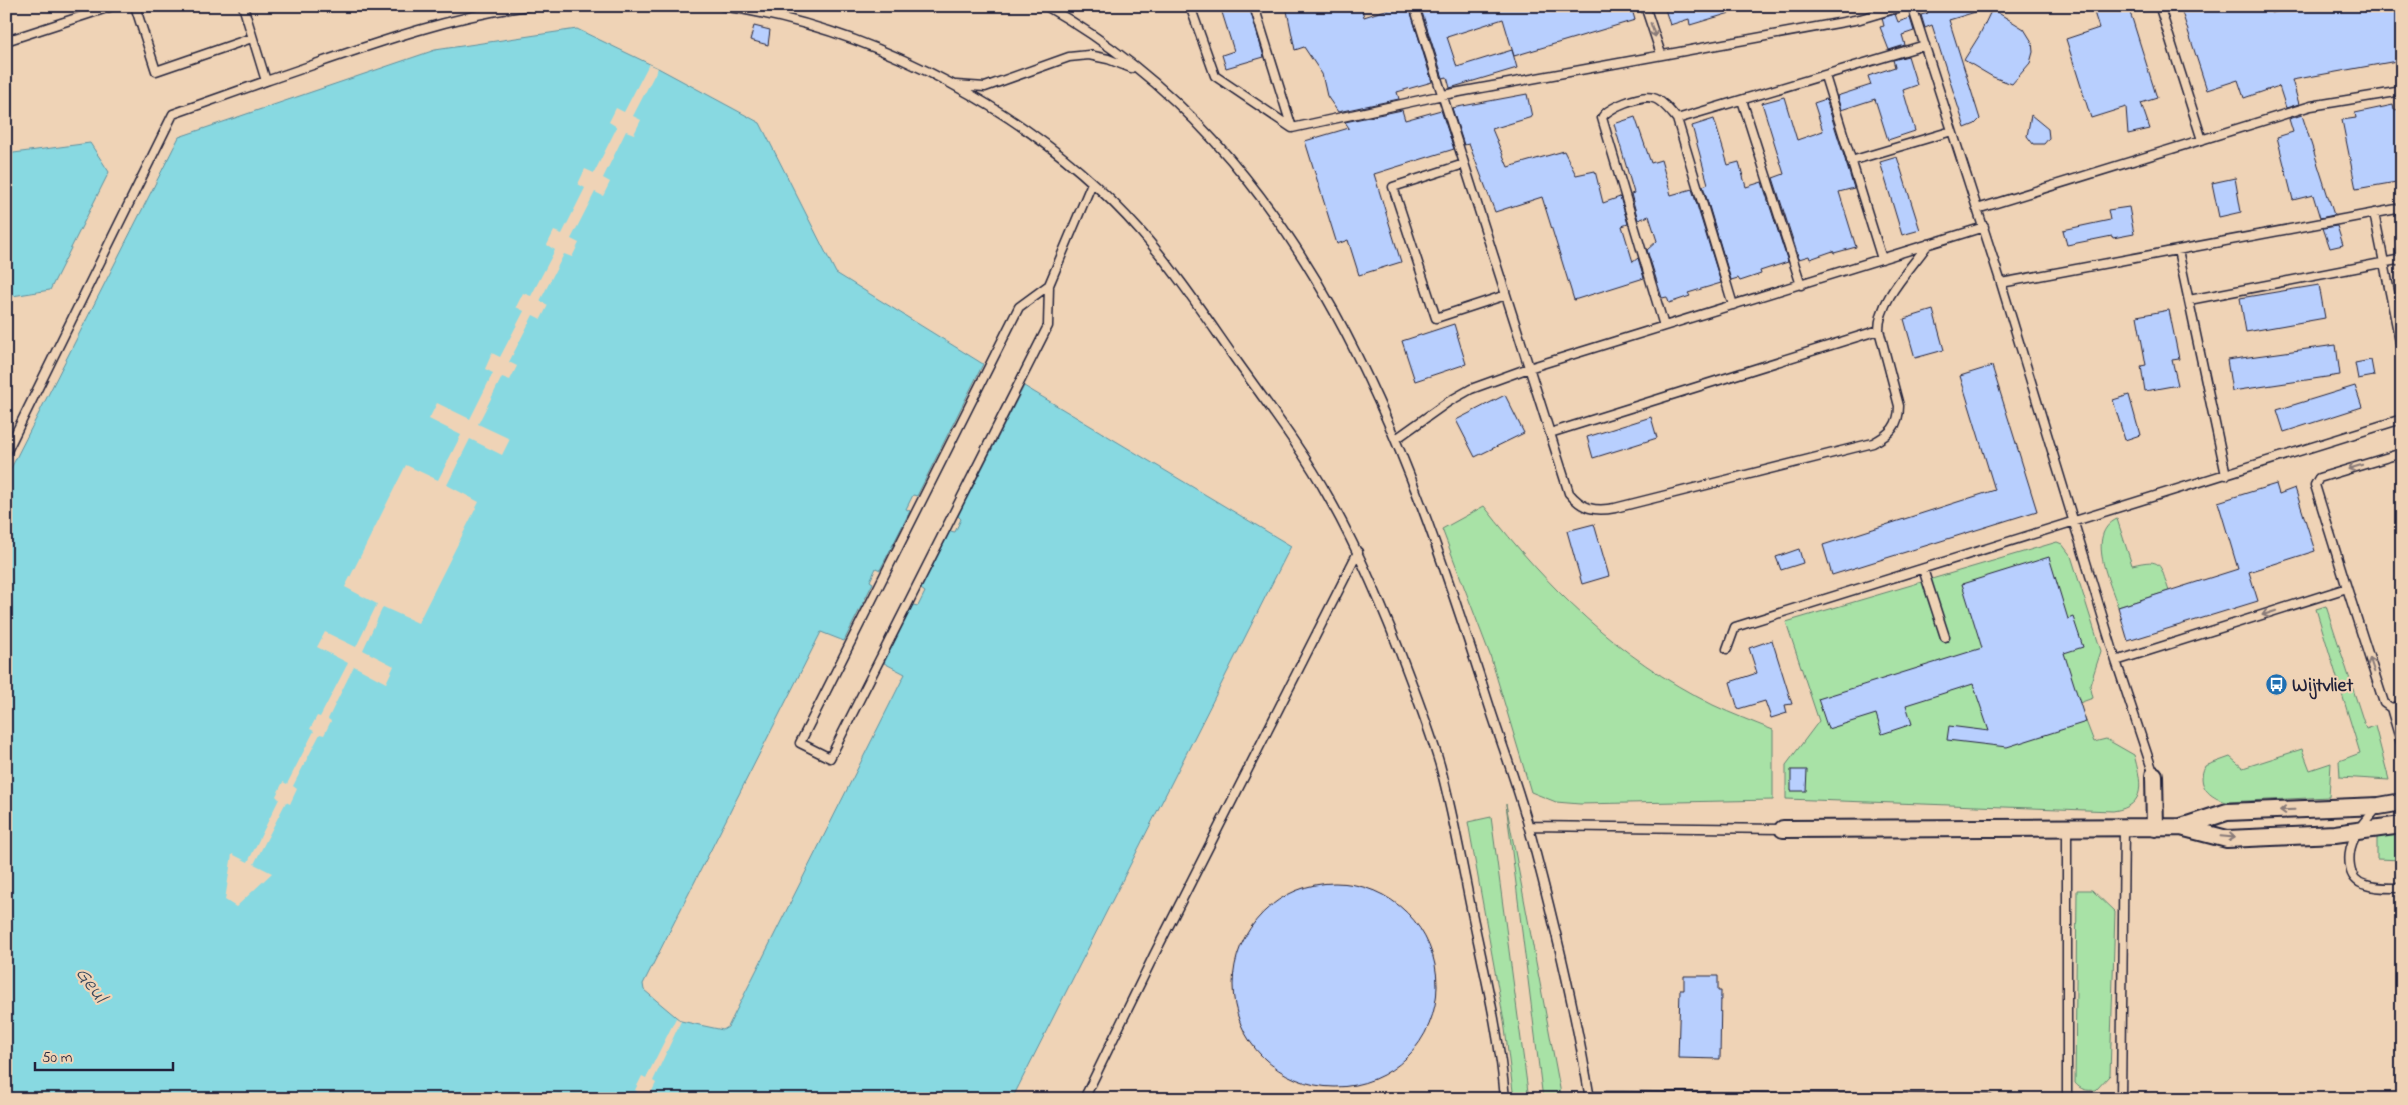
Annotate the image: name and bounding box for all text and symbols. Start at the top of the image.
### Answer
one-way arrow [1649,22,1658,37]
one-way arrow [2348,463,2364,473]
one-way arrow [2262,608,2278,618]
one-way arrow [2366,657,2376,673]
bus stop icon: Wijtvliet [2264,672,2288,696]
place label: Wijtvliet [2292,672,2353,701]
one-way arrow [2279,805,2295,814]
one-way arrow [2220,833,2236,842]
water label: Geul [67,961,115,1011]
scale bar [35,1040,172,1072]
text: 50 m [42,1047,73,1069]

